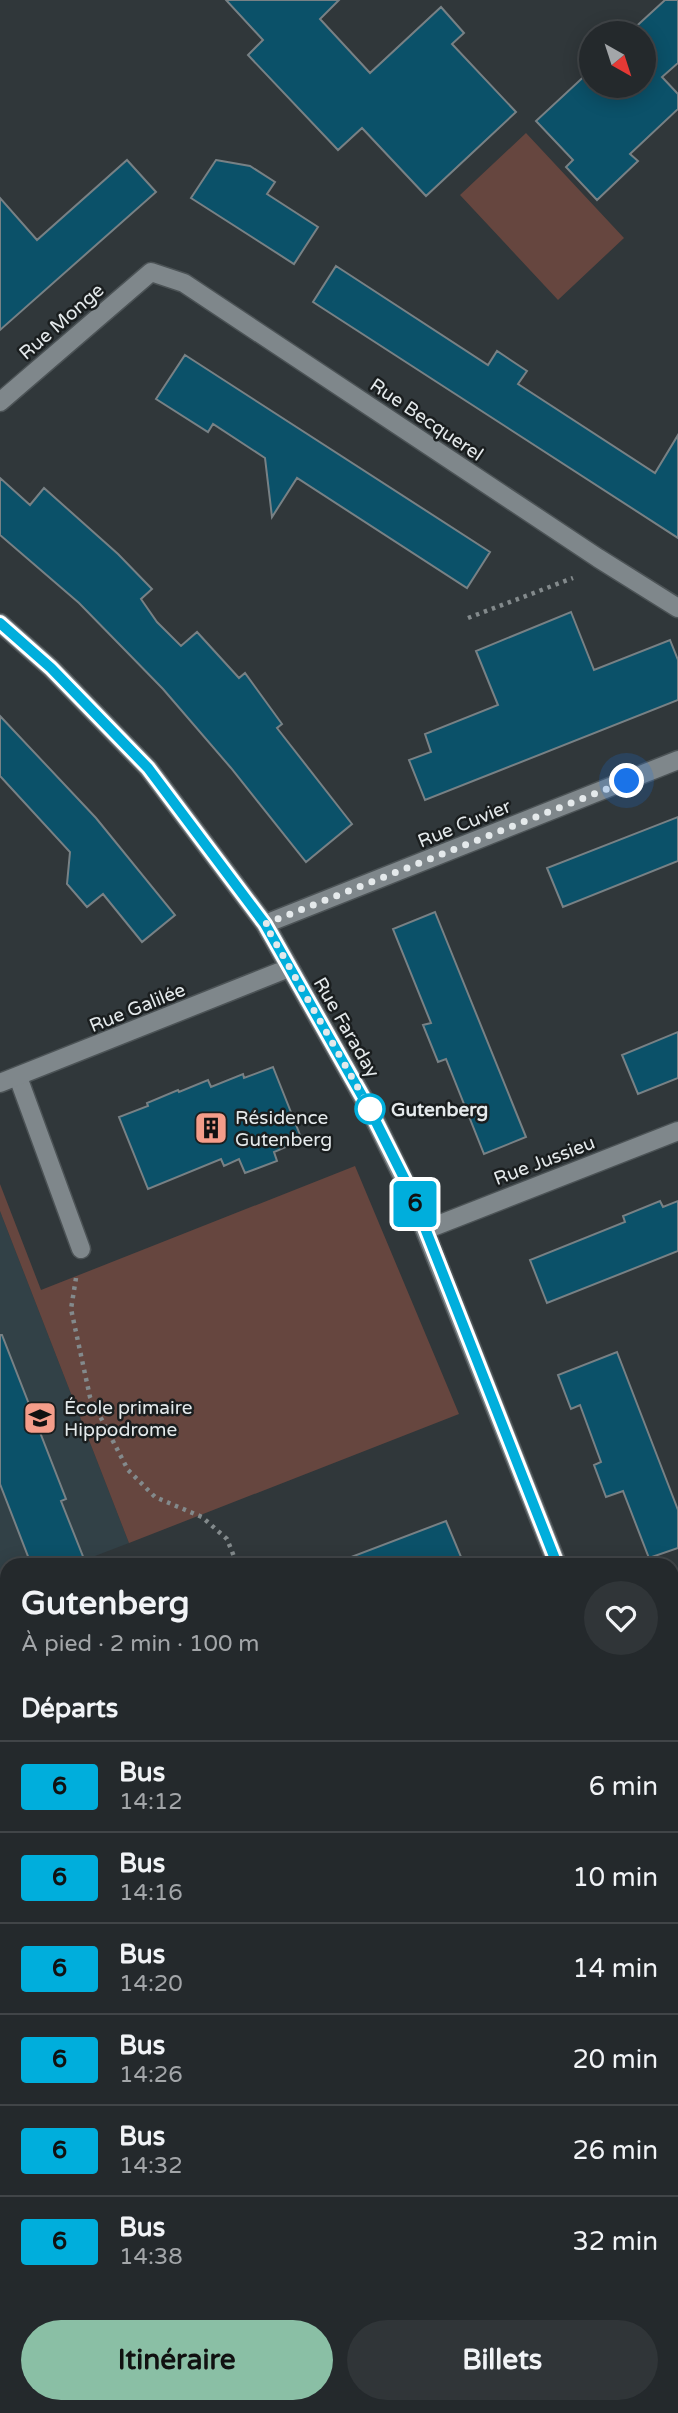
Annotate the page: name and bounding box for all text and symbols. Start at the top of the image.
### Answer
north arrow [579,21,656,98]
map controls [579,21,656,98]
street label: Rue Monge [15,279,108,364]
street label: Rue Becquerel [366,374,487,466]
your location [609,763,644,798]
street label: Rue Cuvier [415,795,515,853]
street label: Rue Faraday [309,973,384,1082]
street label: Rue Galilée [86,979,189,1037]
marker: Gutenberg [355,1094,385,1124]
place label: Gutenberg [391,1099,488,1122]
place label: Résidence Gutenberg [235,1107,332,1151]
building icon: Résidence Gutenberg [192,1109,230,1147]
street label: Rue Jussieu [491,1132,598,1190]
line badge: 6 [392,1181,438,1227]
text: 6 [407,1189,423,1218]
place label: École primaire Hippodrome [64,1397,192,1441]
school or university icon: École primaire Hippodrome [21,1399,59,1437]
button: heart [584,1581,658,1655]
text: Gutenberg [21,1584,190,1623]
text: À pied · 2 min · 100 m [21,1630,260,1658]
text: Départs [21,1693,118,1724]
text: Bus [119,1757,165,1788]
text: 6 min [589,1771,658,1802]
text: 6 [52,1772,67,1801]
text: 14:12 [119,1788,183,1816]
text: Bus [119,1848,165,1879]
text: 10 min [572,1862,658,1893]
text: 6 [52,1863,67,1892]
text: 14:16 [119,1879,183,1907]
text: Bus [119,1939,165,1970]
text: 14 min [572,1953,658,1984]
text: 6 [52,1954,67,1983]
text: 14:20 [119,1970,183,1998]
text: Bus [119,2030,165,2061]
text: 20 min [572,2044,658,2075]
text: 6 [52,2045,67,2074]
text: 14:26 [119,2061,183,2089]
text: Bus [119,2121,165,2152]
text: 26 min [572,2135,658,2166]
text: 6 [52,2136,67,2165]
text: 14:32 [119,2152,183,2180]
text: Bus [119,2212,165,2243]
text: 32 min [572,2226,658,2257]
text: 6 [52,2227,67,2256]
text: 14:38 [119,2243,183,2271]
button: Itinéraire [21,2320,333,2400]
button: Billets [347,2320,658,2400]

